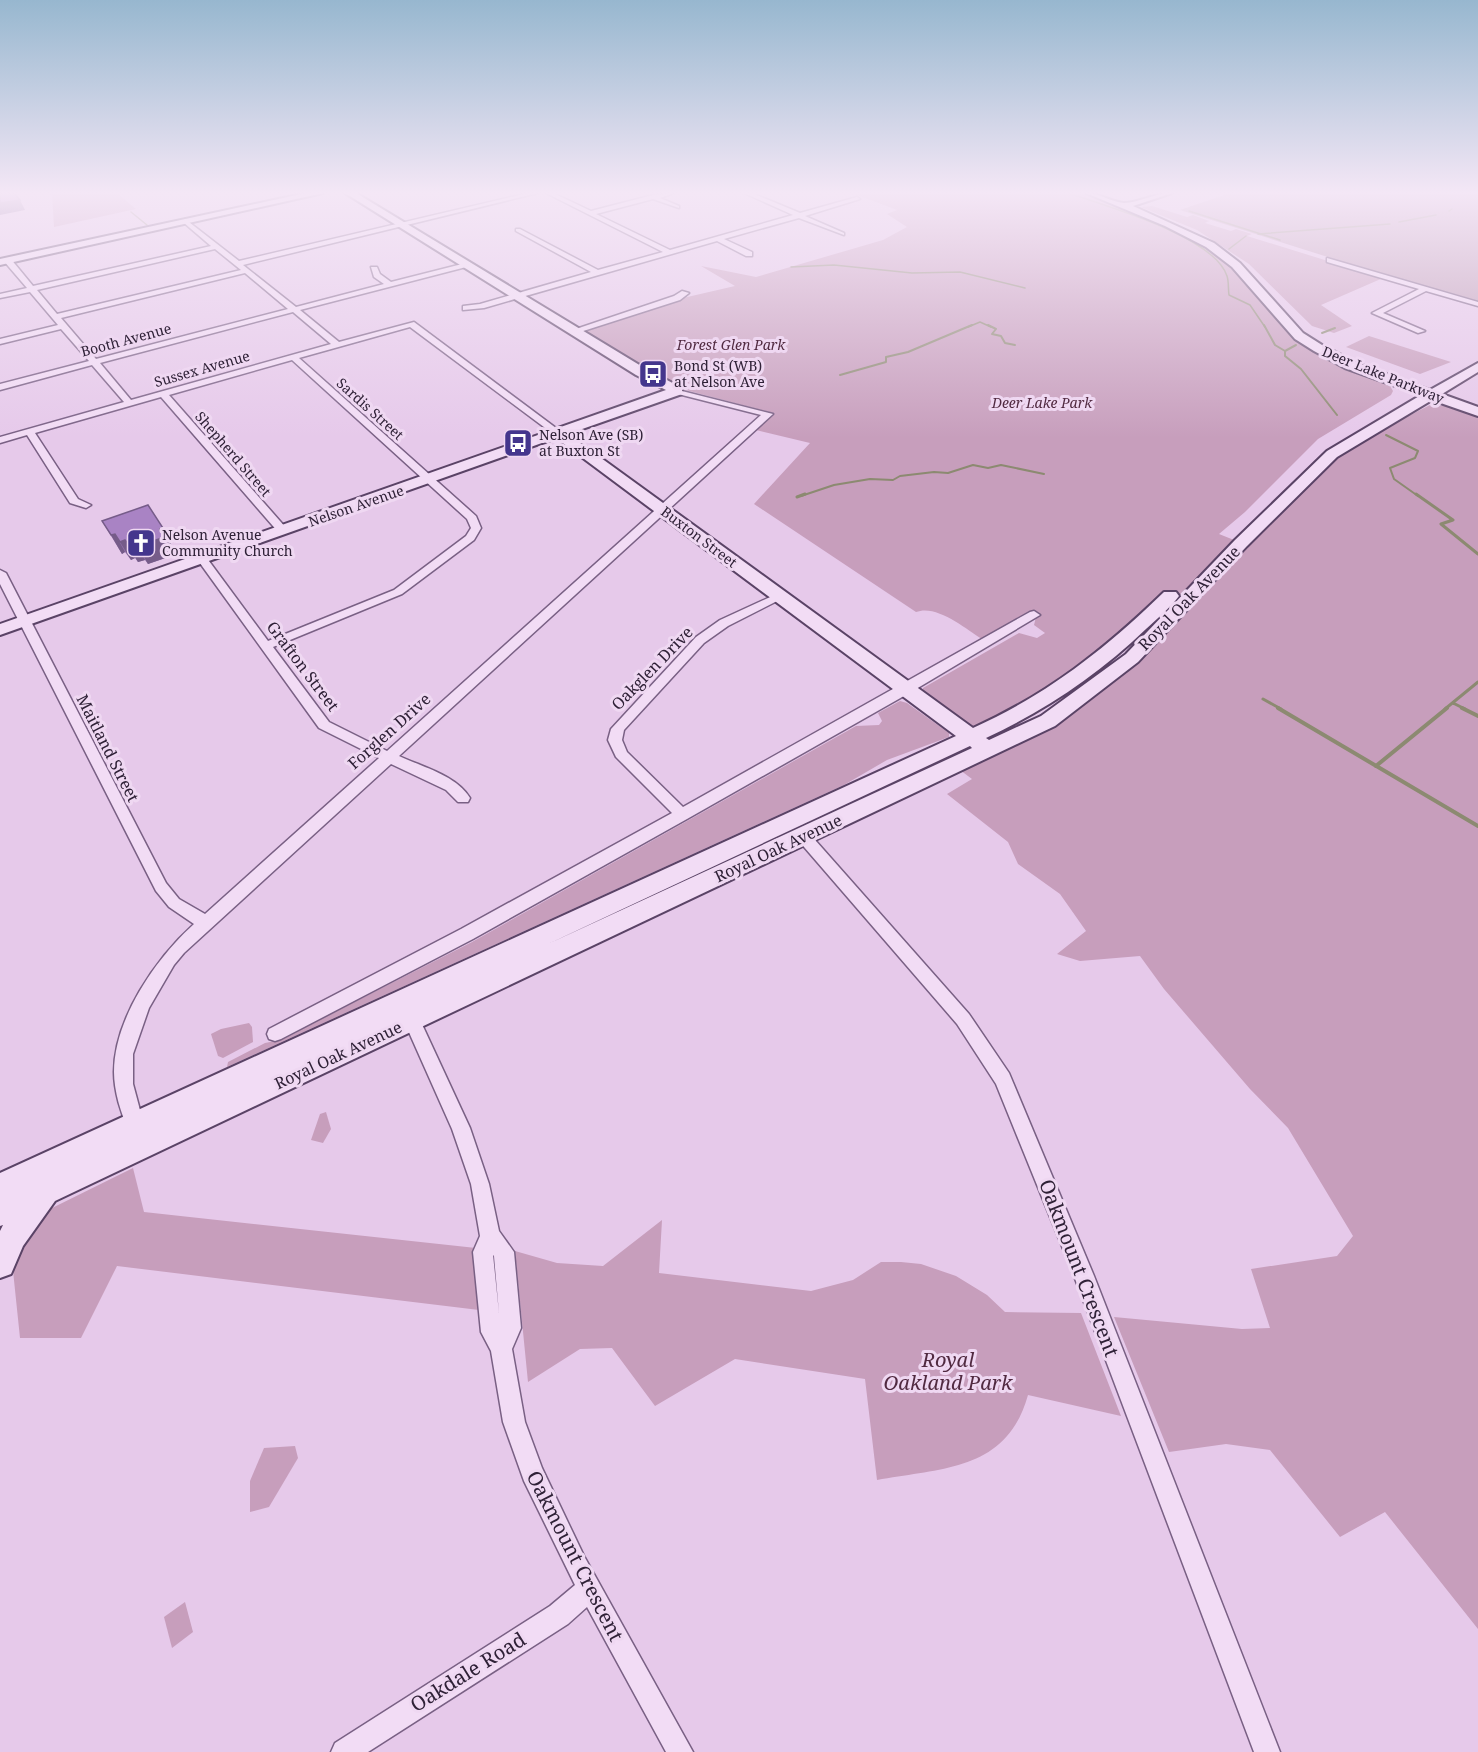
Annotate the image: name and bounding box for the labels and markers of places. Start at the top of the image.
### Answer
place label: Bond St (WB) at Nelson Ave [674,356,765,391]
bus stop icon: Bond St (WB) at Nelson Ave [637,358,669,390]
place label: Nelson Ave (SB) at Buxton St [539,425,643,460]
bus stop icon: Nelson Ave (SB) at Buxton St [502,427,534,459]
place label: Nelson Avenue Community Church [162,525,293,560]
church icon: Nelson Avenue Community Church [125,527,157,559]

